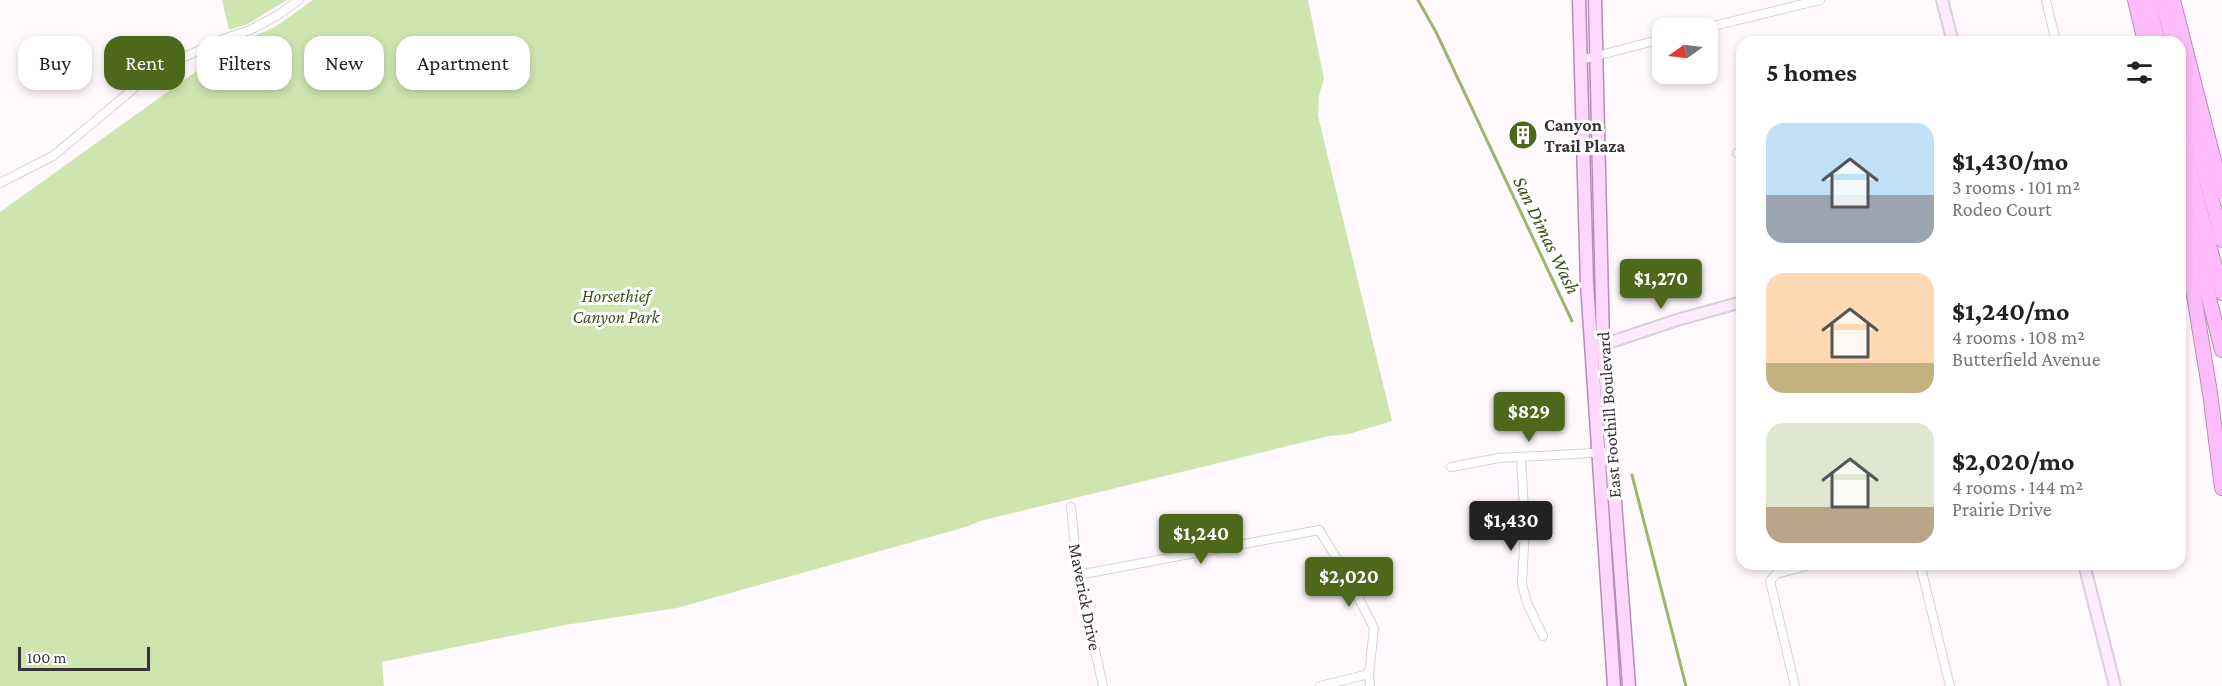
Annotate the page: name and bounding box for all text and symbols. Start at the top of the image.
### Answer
north arrow [1652,18,1718,84]
map controls [1652,18,1718,84]
chip: Buy [18,36,92,90]
chip: Rent [104,36,185,90]
chip: Filters [197,36,292,90]
chip: New [304,36,384,90]
chip: Apartment [396,36,530,90]
icon: filters [2123,56,2156,89]
text: 5 homes [1766,58,1857,87]
place label: Canyon Trail Plaza [1544,115,1626,156]
building icon: Canyon Trail Plaza [1507,119,1539,151]
icon: home [1814,147,1886,219]
text: $1,430/mo [1952,147,2068,176]
water label: San Dimas Wash [1509,173,1585,297]
text: 3 rooms · 101 m² [1952,176,2080,198]
text: Rodeo Court [1952,198,2052,220]
pin: $1,270 [1612,259,1710,310]
text: $1,270 [1634,267,1688,289]
park label: Horsethief Canyon Park [573,286,661,327]
icon: home [1814,297,1886,369]
text: $1,240/mo [1952,297,2070,326]
text: 4 rooms · 108 m² [1952,326,2085,348]
street label: East Foothill Boulevard [1593,331,1625,499]
text: Butterfield Avenue [1952,348,2100,370]
pin: $829 [1493,392,1565,443]
text: $829 [1508,400,1550,422]
icon: home [1814,447,1886,519]
text: $2,020/mo [1952,447,2075,476]
text: 4 rooms · 144 m² [1952,476,2083,498]
text: Prairie Drive [1952,498,2052,520]
pin: $1,430 [1462,501,1560,552]
text: $1,430 [1483,509,1539,531]
pin: $1,240 [1152,514,1250,565]
text: $1,240 [1173,522,1229,544]
street label: Maverick Drive [1065,542,1105,652]
pin: $2,020 [1300,557,1398,608]
text: $2,020 [1319,565,1379,587]
scale bar [18,644,150,672]
text: 100 m [27,649,66,666]

